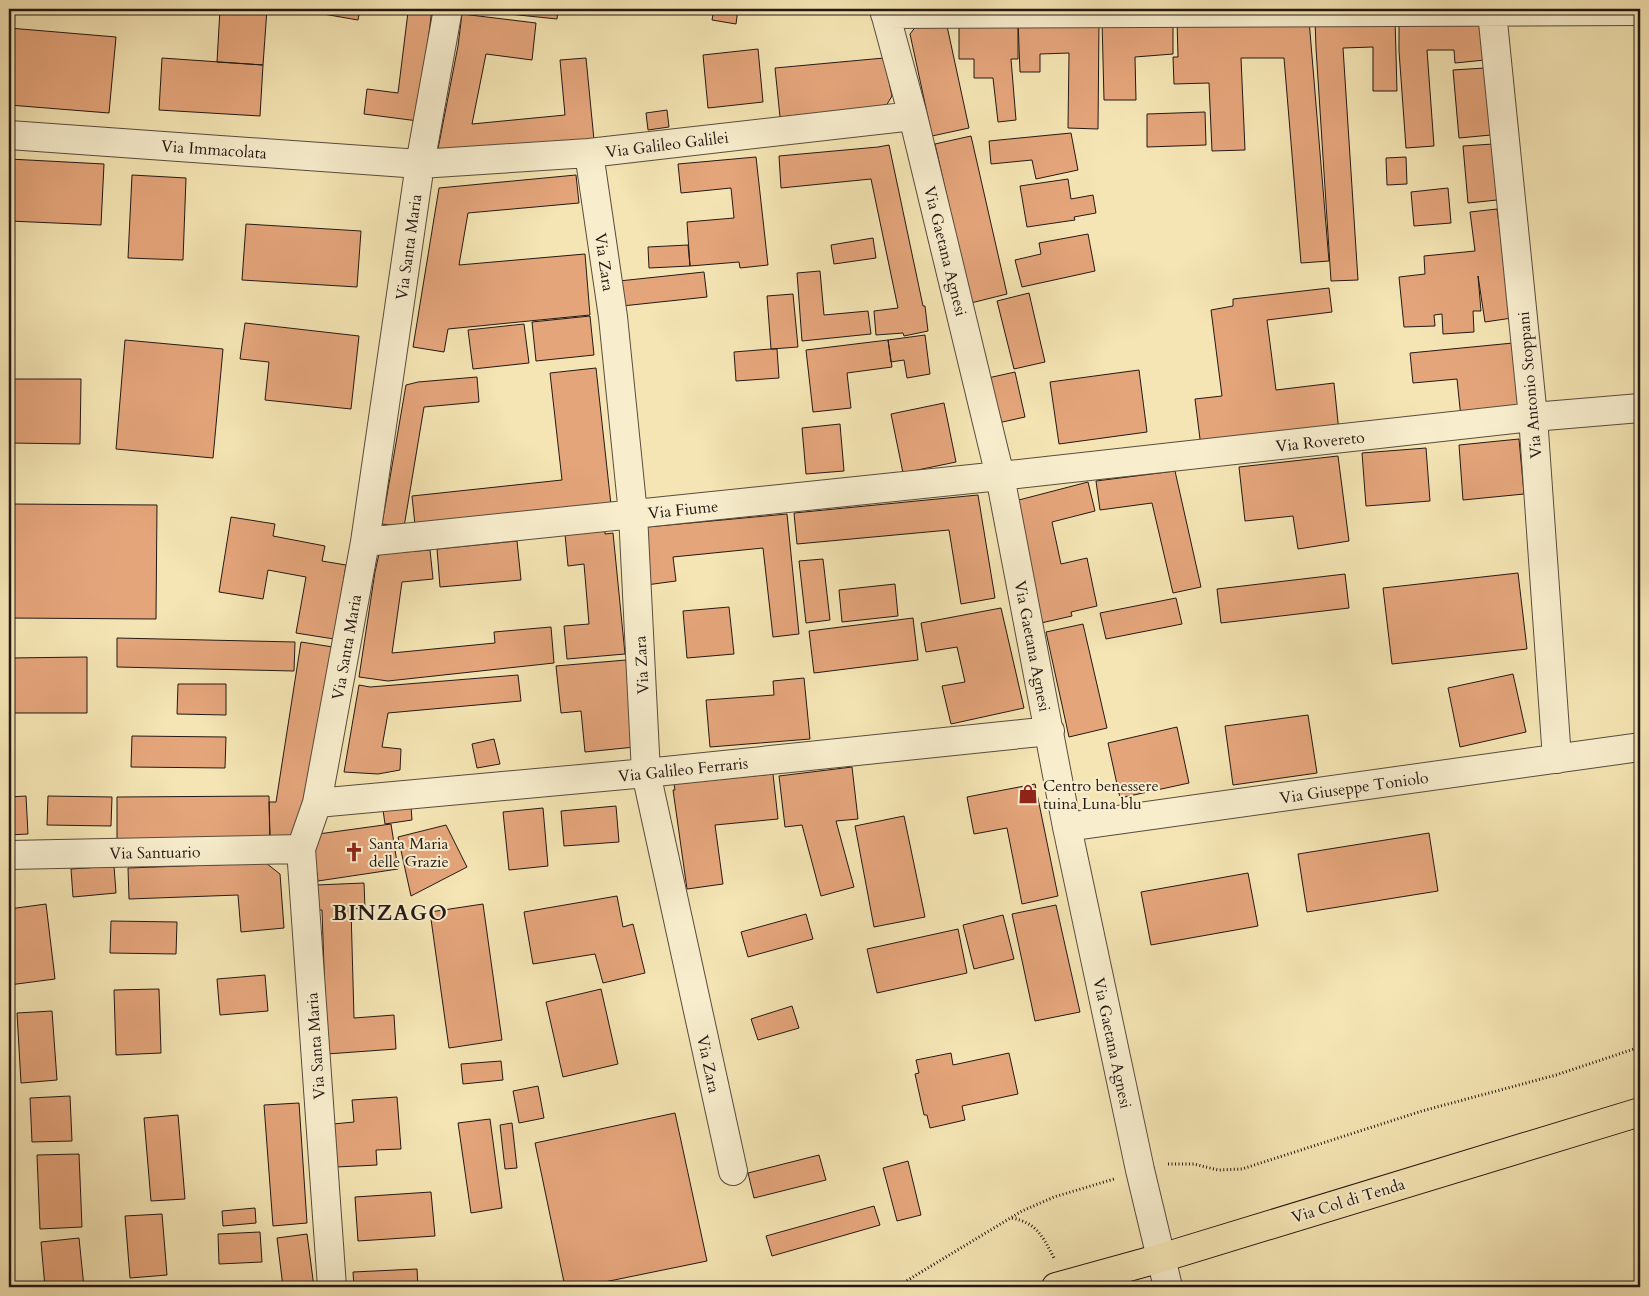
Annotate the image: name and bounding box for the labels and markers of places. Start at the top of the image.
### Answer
place label: Centro benessere tuina Luna blu [1043,775,1159,815]
shop icon: Centro benessere tuina Luna blu [1017,783,1039,805]
place label: Santa Maria delle Grazie [369,833,449,873]
church icon: Santa Maria delle Grazie [343,841,365,863]

